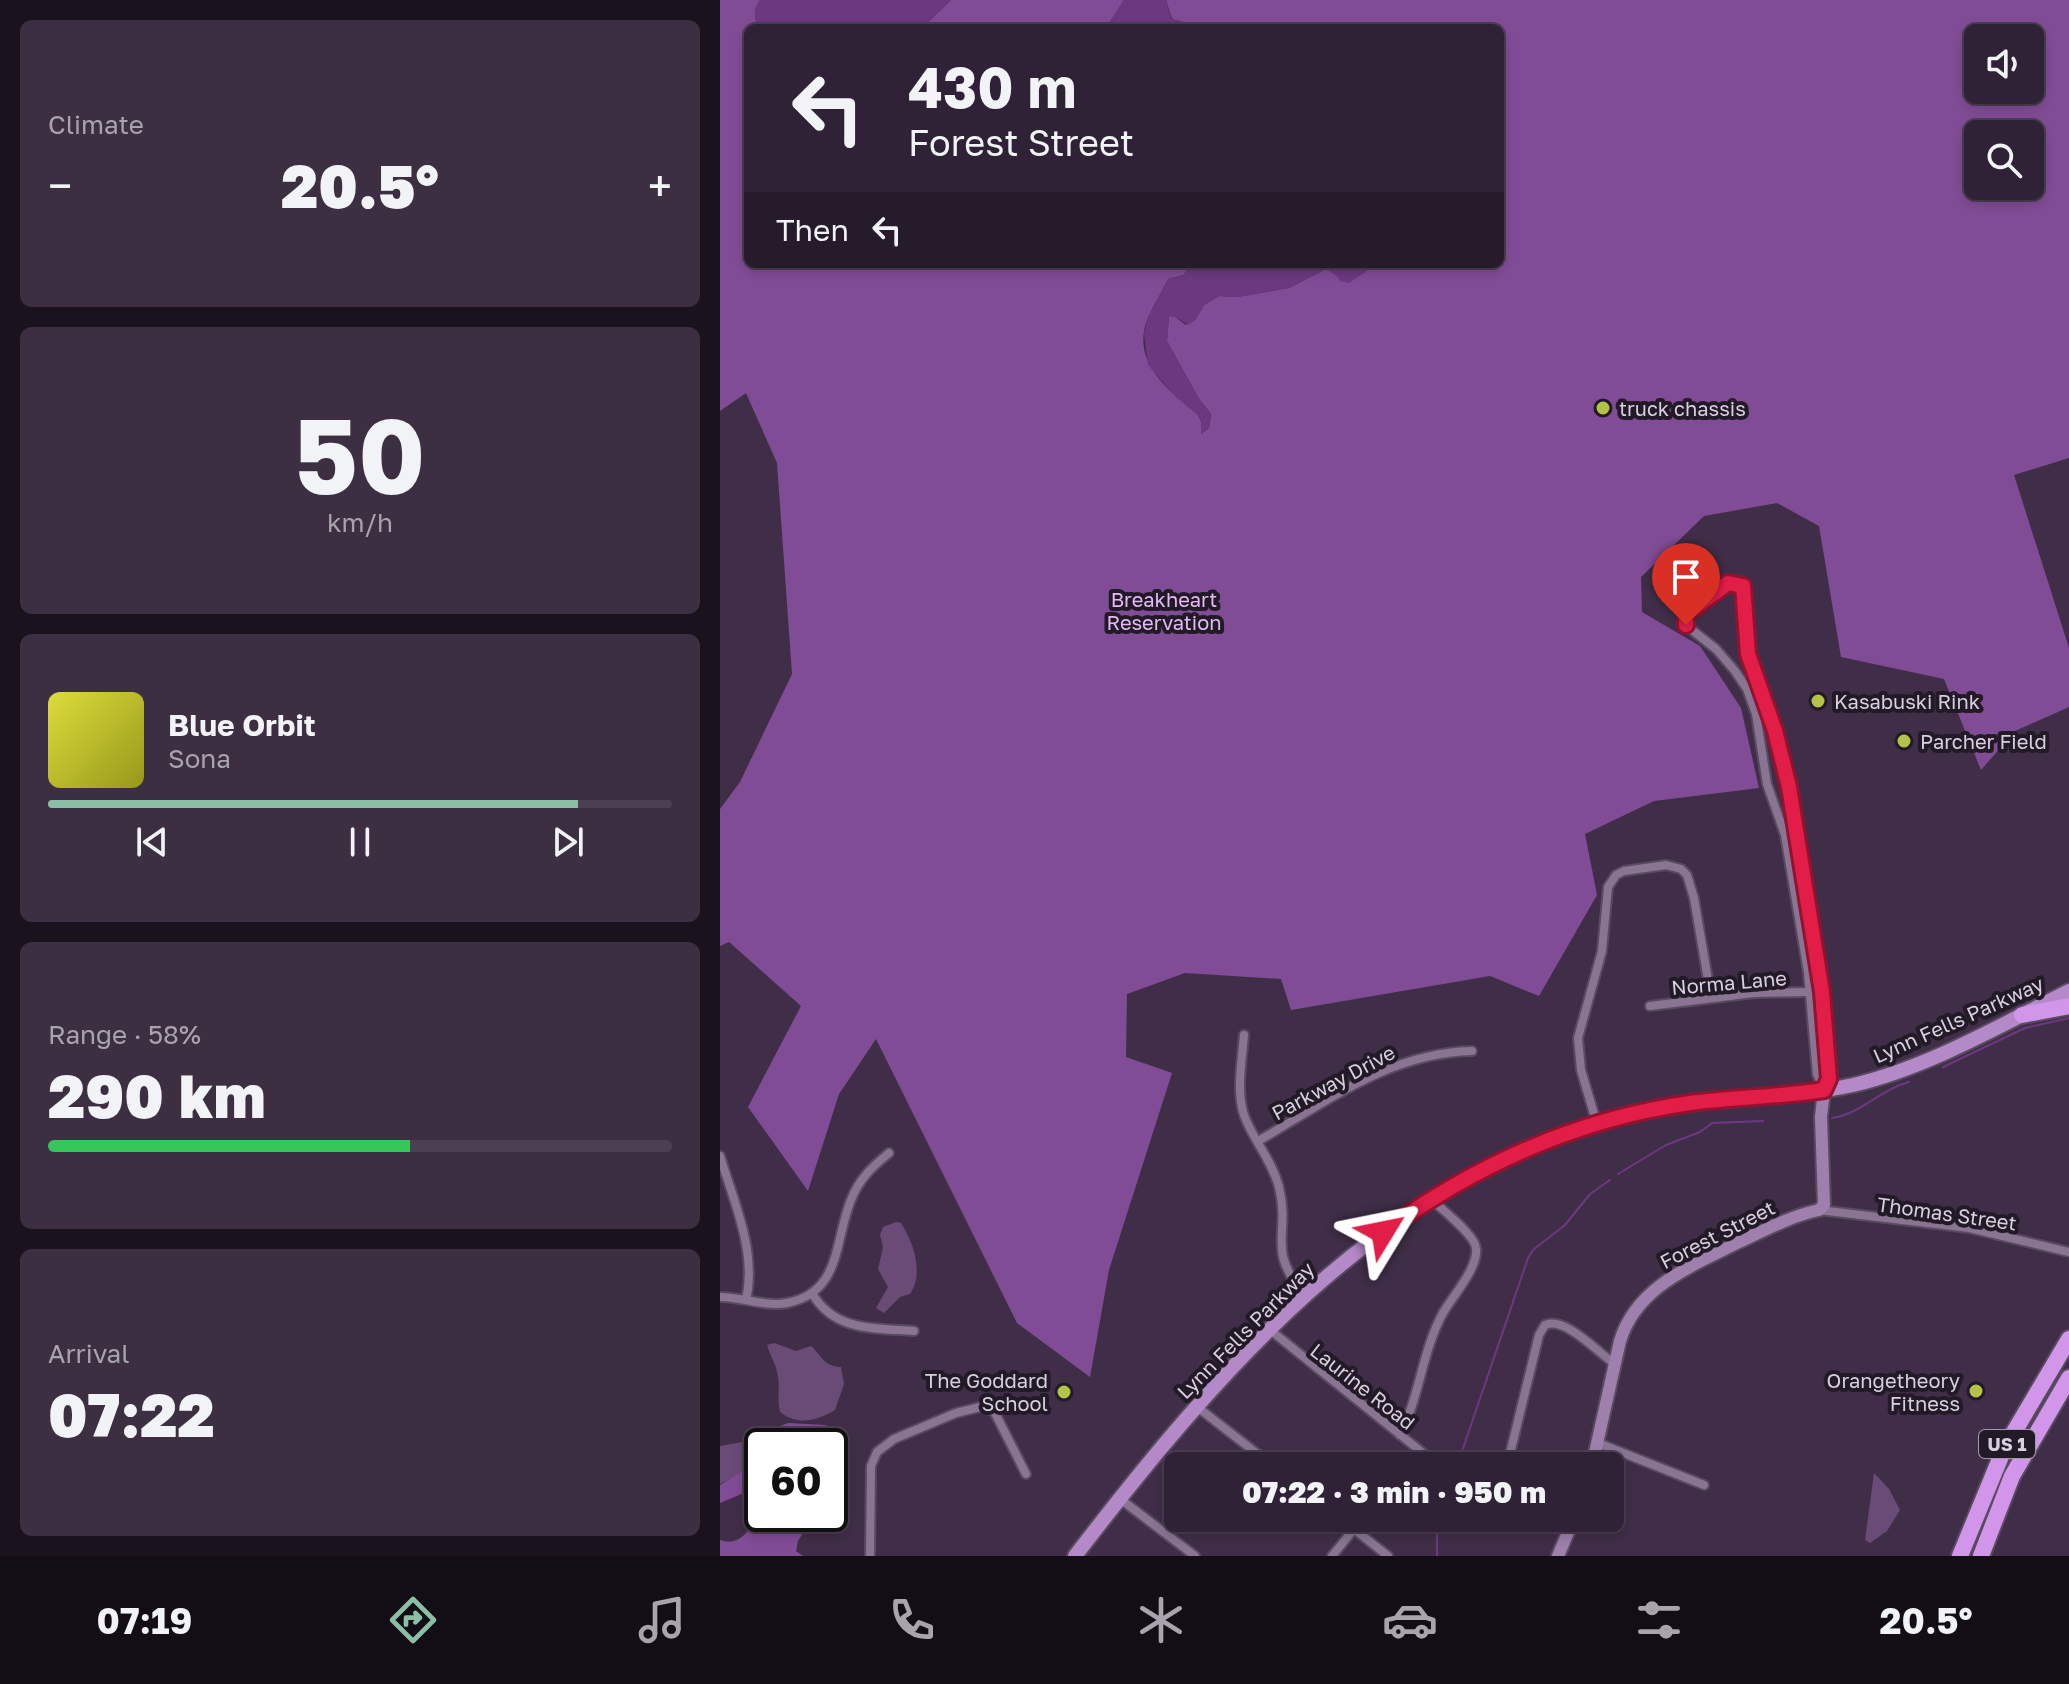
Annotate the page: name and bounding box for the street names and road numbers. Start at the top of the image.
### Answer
street label: Norma Lane [1670,965,1788,999]
street label: Lynn Fells Parkway [1869,971,2047,1067]
street label: Parkway Drive [1267,1039,1399,1125]
street label: Thomas Street [1876,1191,2018,1235]
street label: Forest Street [1656,1195,1778,1273]
street label: Lynn Fells Parkway [1172,1257,1318,1403]
street label: Laurine Road [1306,1338,1420,1434]
road number: US 1 [1979,1430,2035,1458]

